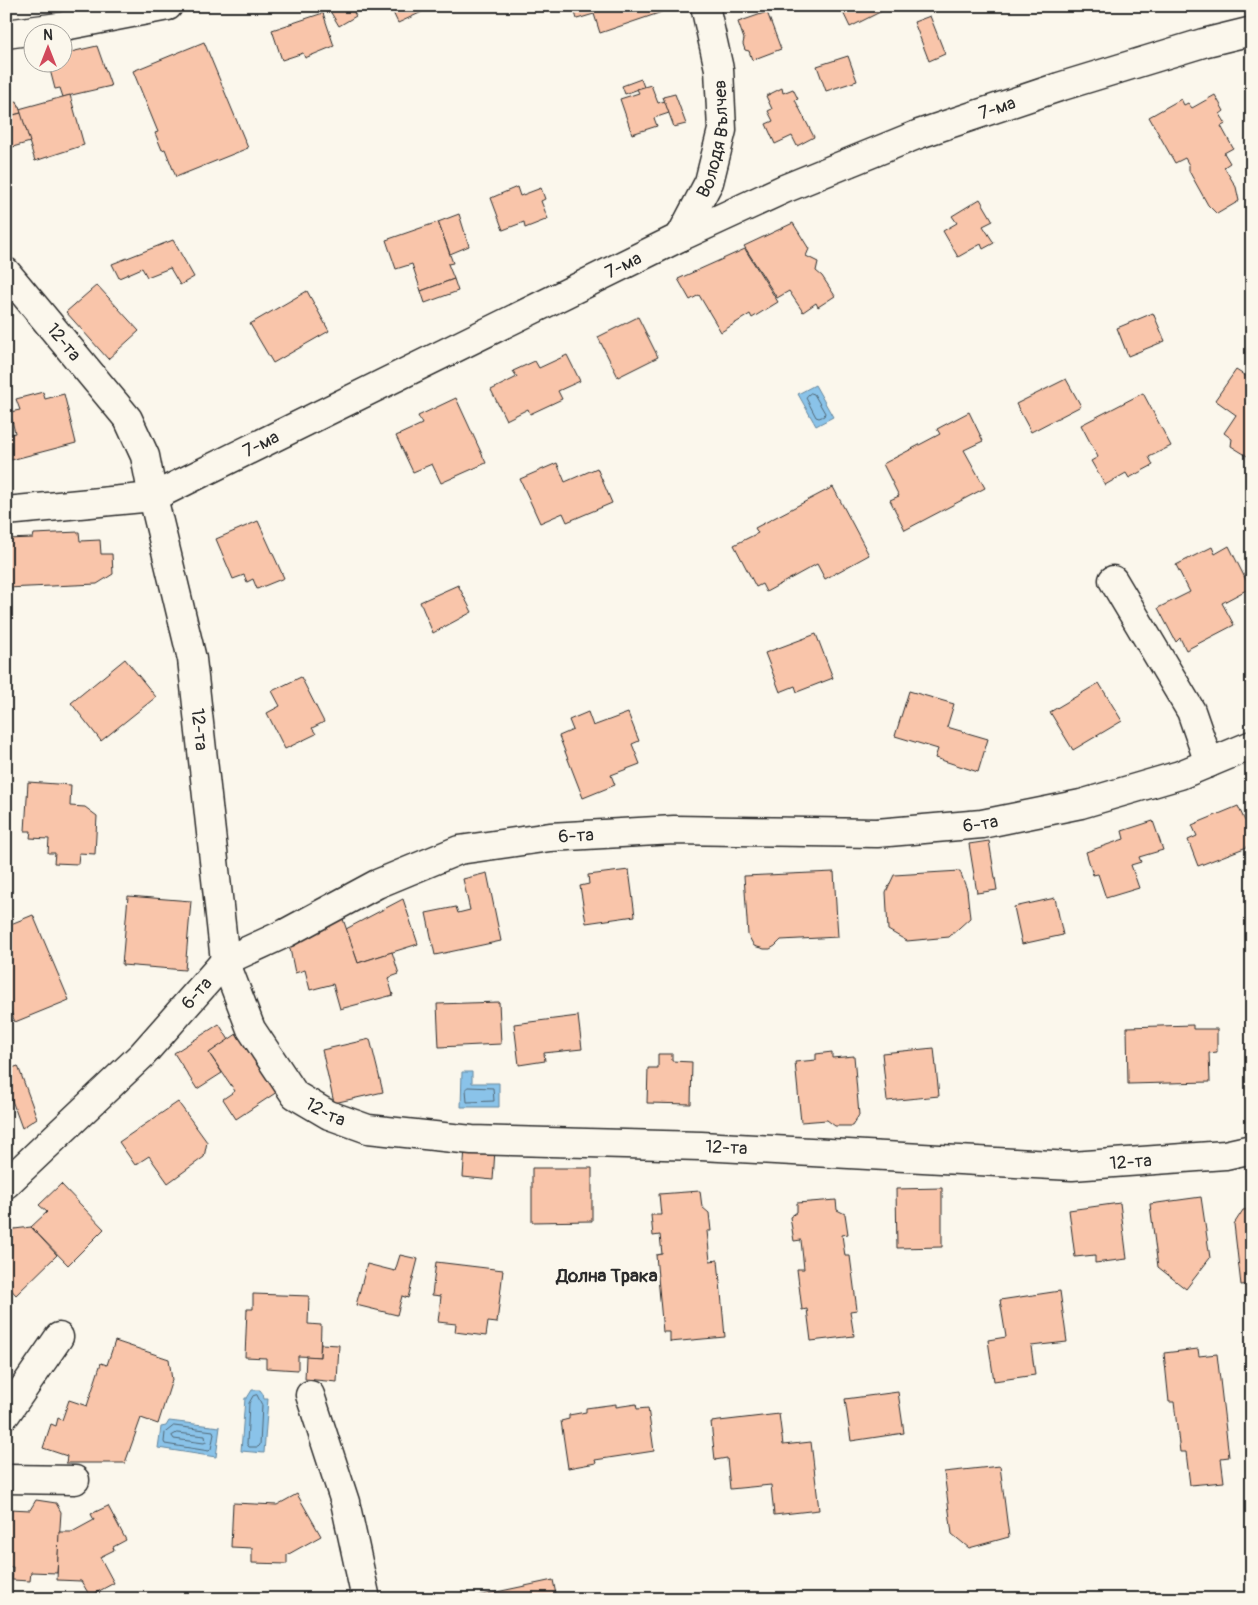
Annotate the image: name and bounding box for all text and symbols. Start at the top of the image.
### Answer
north arrow [22,22,72,72]
text: N [43,27,53,44]
street label: Володя Вълчев [692,79,734,202]
street label: 7-ма [976,91,1019,125]
street label: 7-ма [602,247,645,284]
street label: 12-та [41,319,86,366]
street label: 7-ма [239,426,283,463]
street label: 12-та [185,707,213,752]
street label: 6-та [962,810,1000,838]
street label: 6-та [558,824,594,849]
street label: 6-та [177,973,217,1014]
street label: 12-та [301,1093,348,1132]
street label: 12-та [705,1135,748,1160]
street label: 12-та [1109,1149,1153,1175]
district label: Долна Трака [555,1264,658,1288]

